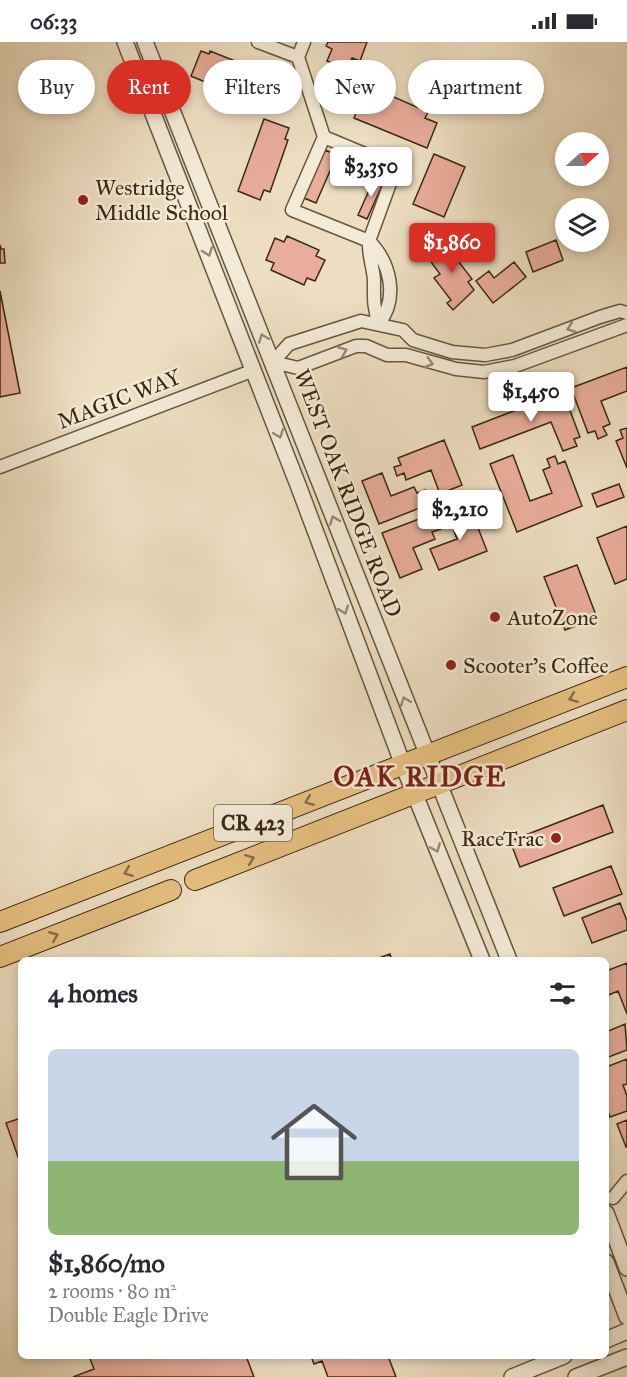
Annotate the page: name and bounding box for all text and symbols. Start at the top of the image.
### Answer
text: 06:33 [30,8,77,35]
chip: Buy [18,60,95,114]
chip: Rent [107,60,191,114]
chip: Filters [203,60,302,114]
chip: New [314,60,396,114]
chip: Apartment [408,60,544,114]
north arrow [555,132,609,186]
map controls [555,132,609,252]
pin: $3,350 [322,147,420,198]
text: $3,350 [344,154,398,178]
place label: Westridge Middle School [95,174,228,226]
marker: Westridge Middle School [76,193,90,207]
button: layers [555,198,609,252]
pin: $1,860 [403,223,501,274]
text: $1,860 [423,230,481,254]
one-way arrow [201,246,213,257]
one-way arrow [567,320,577,333]
one-way arrow [258,333,270,344]
one-way arrow [336,346,347,358]
one-way arrow [424,355,434,368]
street label: MAGIC WAY [53,363,186,435]
street label: WEST OAK RIDGE ROAD [288,365,408,621]
pin: $1,450 [482,372,580,423]
text: $1,450 [502,379,560,403]
one-way arrow [272,428,284,439]
pin: $2,210 [411,490,509,541]
text: $2,210 [432,497,488,521]
one-way arrow [329,515,341,526]
one-way arrow [337,604,350,615]
place label: AutoZone [506,604,598,631]
marker: AutoZone [488,610,502,624]
place label: Scooter's Coffee [463,652,609,679]
marker: Scooter's Coffee [444,658,458,672]
one-way arrow [568,691,579,703]
one-way arrow [400,697,412,708]
district label: OAK RIDGE [333,759,507,794]
one-way arrow [305,794,315,807]
road number: CR 423 [214,805,292,841]
place label: RaceTrac [461,825,544,852]
marker: RaceTrac [549,831,563,845]
one-way arrow [429,842,441,853]
one-way arrow [243,854,254,866]
one-way arrow [123,865,134,877]
one-way arrow [48,931,59,943]
text: 4 homes [48,977,138,1009]
icon: filters [546,977,579,1010]
icon: home [260,1088,368,1196]
text: $1,860/mo [48,1247,165,1279]
text: 2 rooms · 80 m² [48,1279,176,1303]
text: Double Eagle Drive [48,1303,209,1327]

